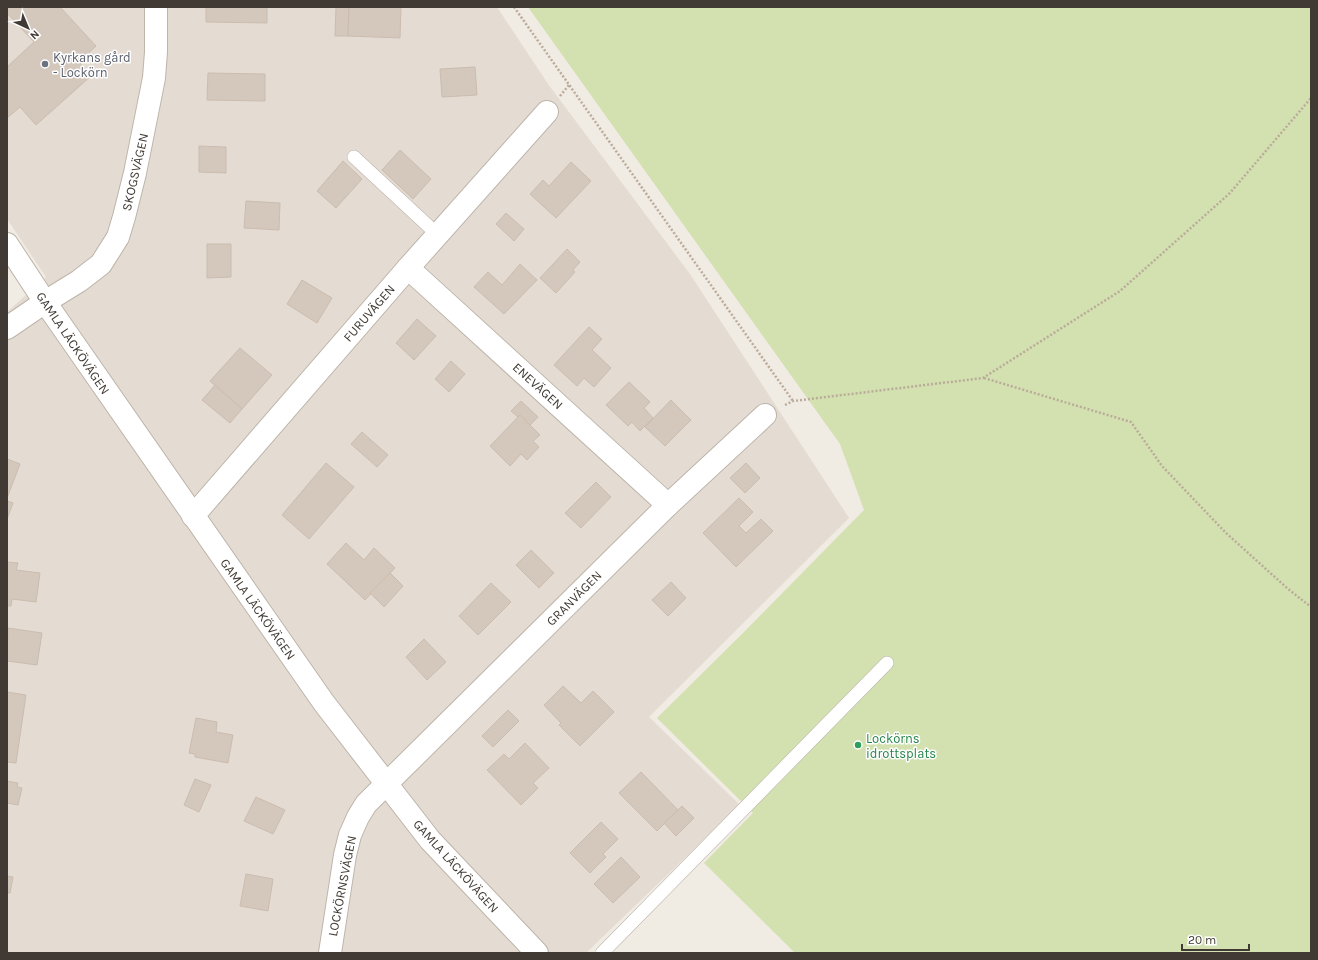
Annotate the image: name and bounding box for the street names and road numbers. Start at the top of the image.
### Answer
street label: SKOGSVÄGEN [118,131,151,212]
street label: FURUVÄGEN [339,281,398,345]
street label: GAMLA LÄCKÖVÄGEN [33,288,114,397]
street label: ENEVÄGEN [510,359,567,412]
street label: GAMLA LÄCKÖVÄGEN [217,555,299,663]
street label: GRANVÄGEN [543,567,605,629]
street label: GAMLA LÄCKÖVÄGEN [410,816,503,916]
street label: LOCKÖRNSVÄGEN [324,834,359,938]

